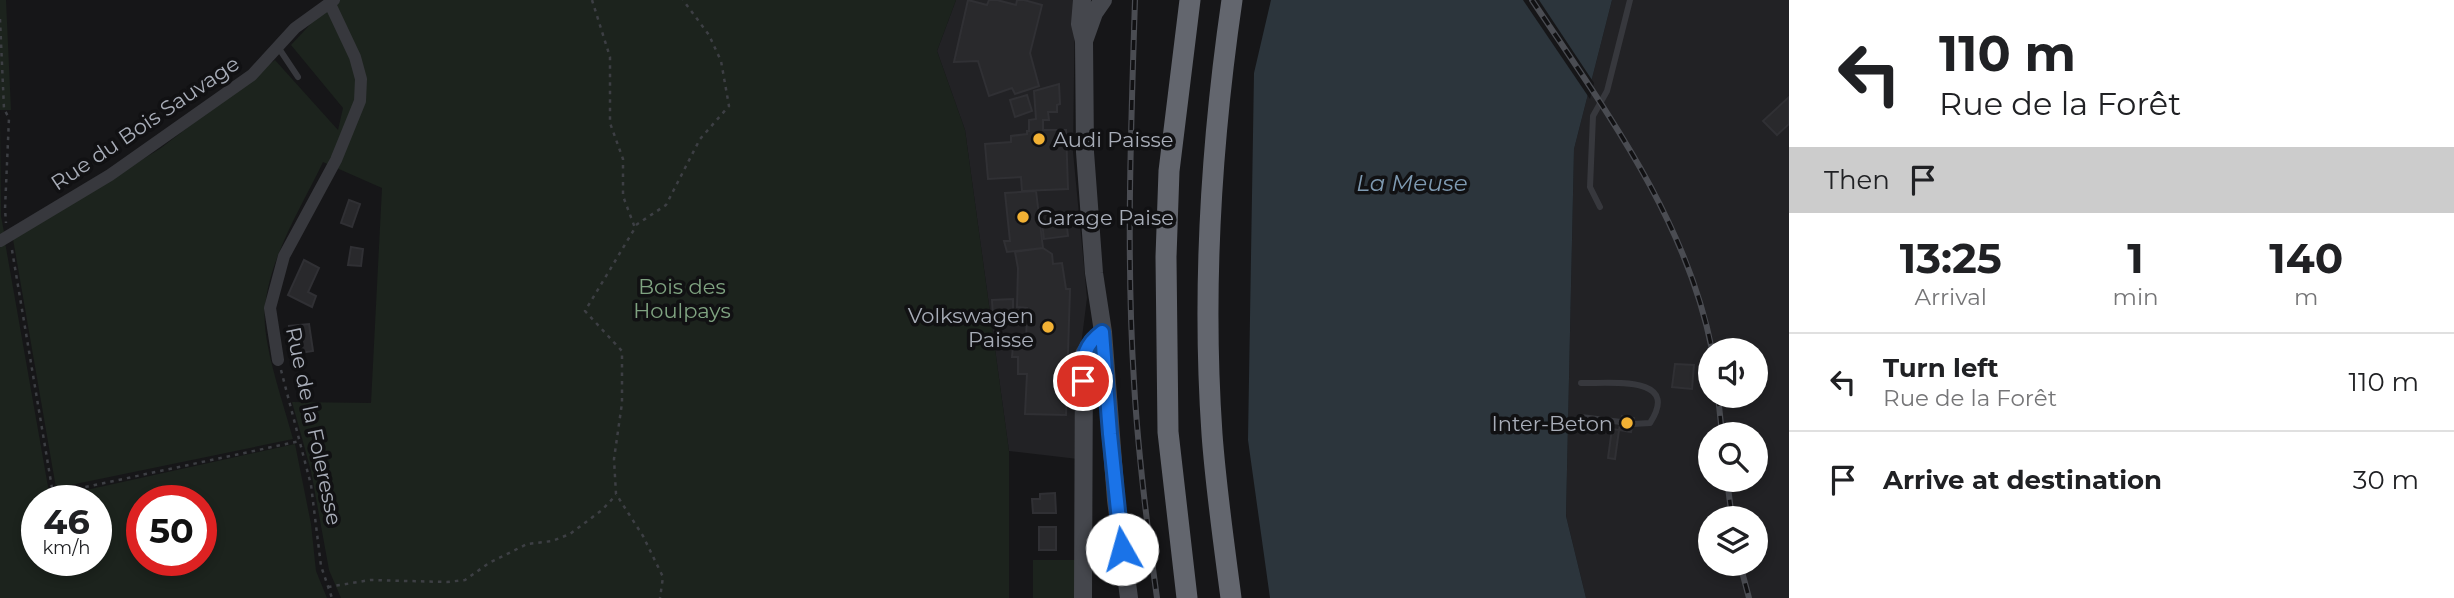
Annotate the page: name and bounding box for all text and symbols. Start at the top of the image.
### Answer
text: 110 m [1939,24,2076,83]
icon: left [1824,28,1915,119]
street label: Rue du Bois Sauvage [46,51,244,195]
text: Rue de la Forêt [1939,84,2181,123]
place label: Audi Paisse [1053,127,1173,152]
marker: Audi Paisse [1031,131,1047,147]
icon: arrive [1904,161,1942,199]
text: Then [1824,164,1890,196]
water label: La Meuse [1356,169,1468,197]
place label: Garage Paise [1037,205,1174,230]
marker: Garage Paise [1015,209,1031,225]
text: 13:25 [1900,232,2002,284]
text: 1 [2127,232,2144,284]
text: 140 [2269,232,2343,284]
park label: Bois des Houlpays [633,274,731,323]
text: Arrival [1914,283,1987,311]
text: min [2113,283,2159,311]
text: m [2294,283,2319,311]
place label: Volkswagen Paisse [908,303,1034,352]
marker: Volkswagen Paisse [1040,319,1056,335]
street label: Rue de la Foleresse [281,325,347,527]
map controls [1698,338,1768,576]
button: sound [1698,338,1768,408]
pin [1053,351,1113,411]
text: Turn left [1883,352,1999,384]
icon: arrive [1064,362,1102,400]
icon: left [1824,363,1862,401]
text: 110 m [2349,366,2419,398]
text: Rue de la Forêt [1883,384,2057,412]
place label: Inter-Beton [1491,411,1613,436]
marker: Inter-Beton [1619,415,1635,431]
button: search [1698,422,1768,492]
icon: arrive [1824,461,1862,499]
text: Arrive at destination [1883,464,2162,496]
text: 30 m [2353,464,2419,496]
speed limit sign: 50 [126,485,217,576]
text: 46 [43,500,90,543]
button: layers [1698,506,1768,576]
position arrow [1085,512,1159,586]
text: km/h [42,537,91,559]

